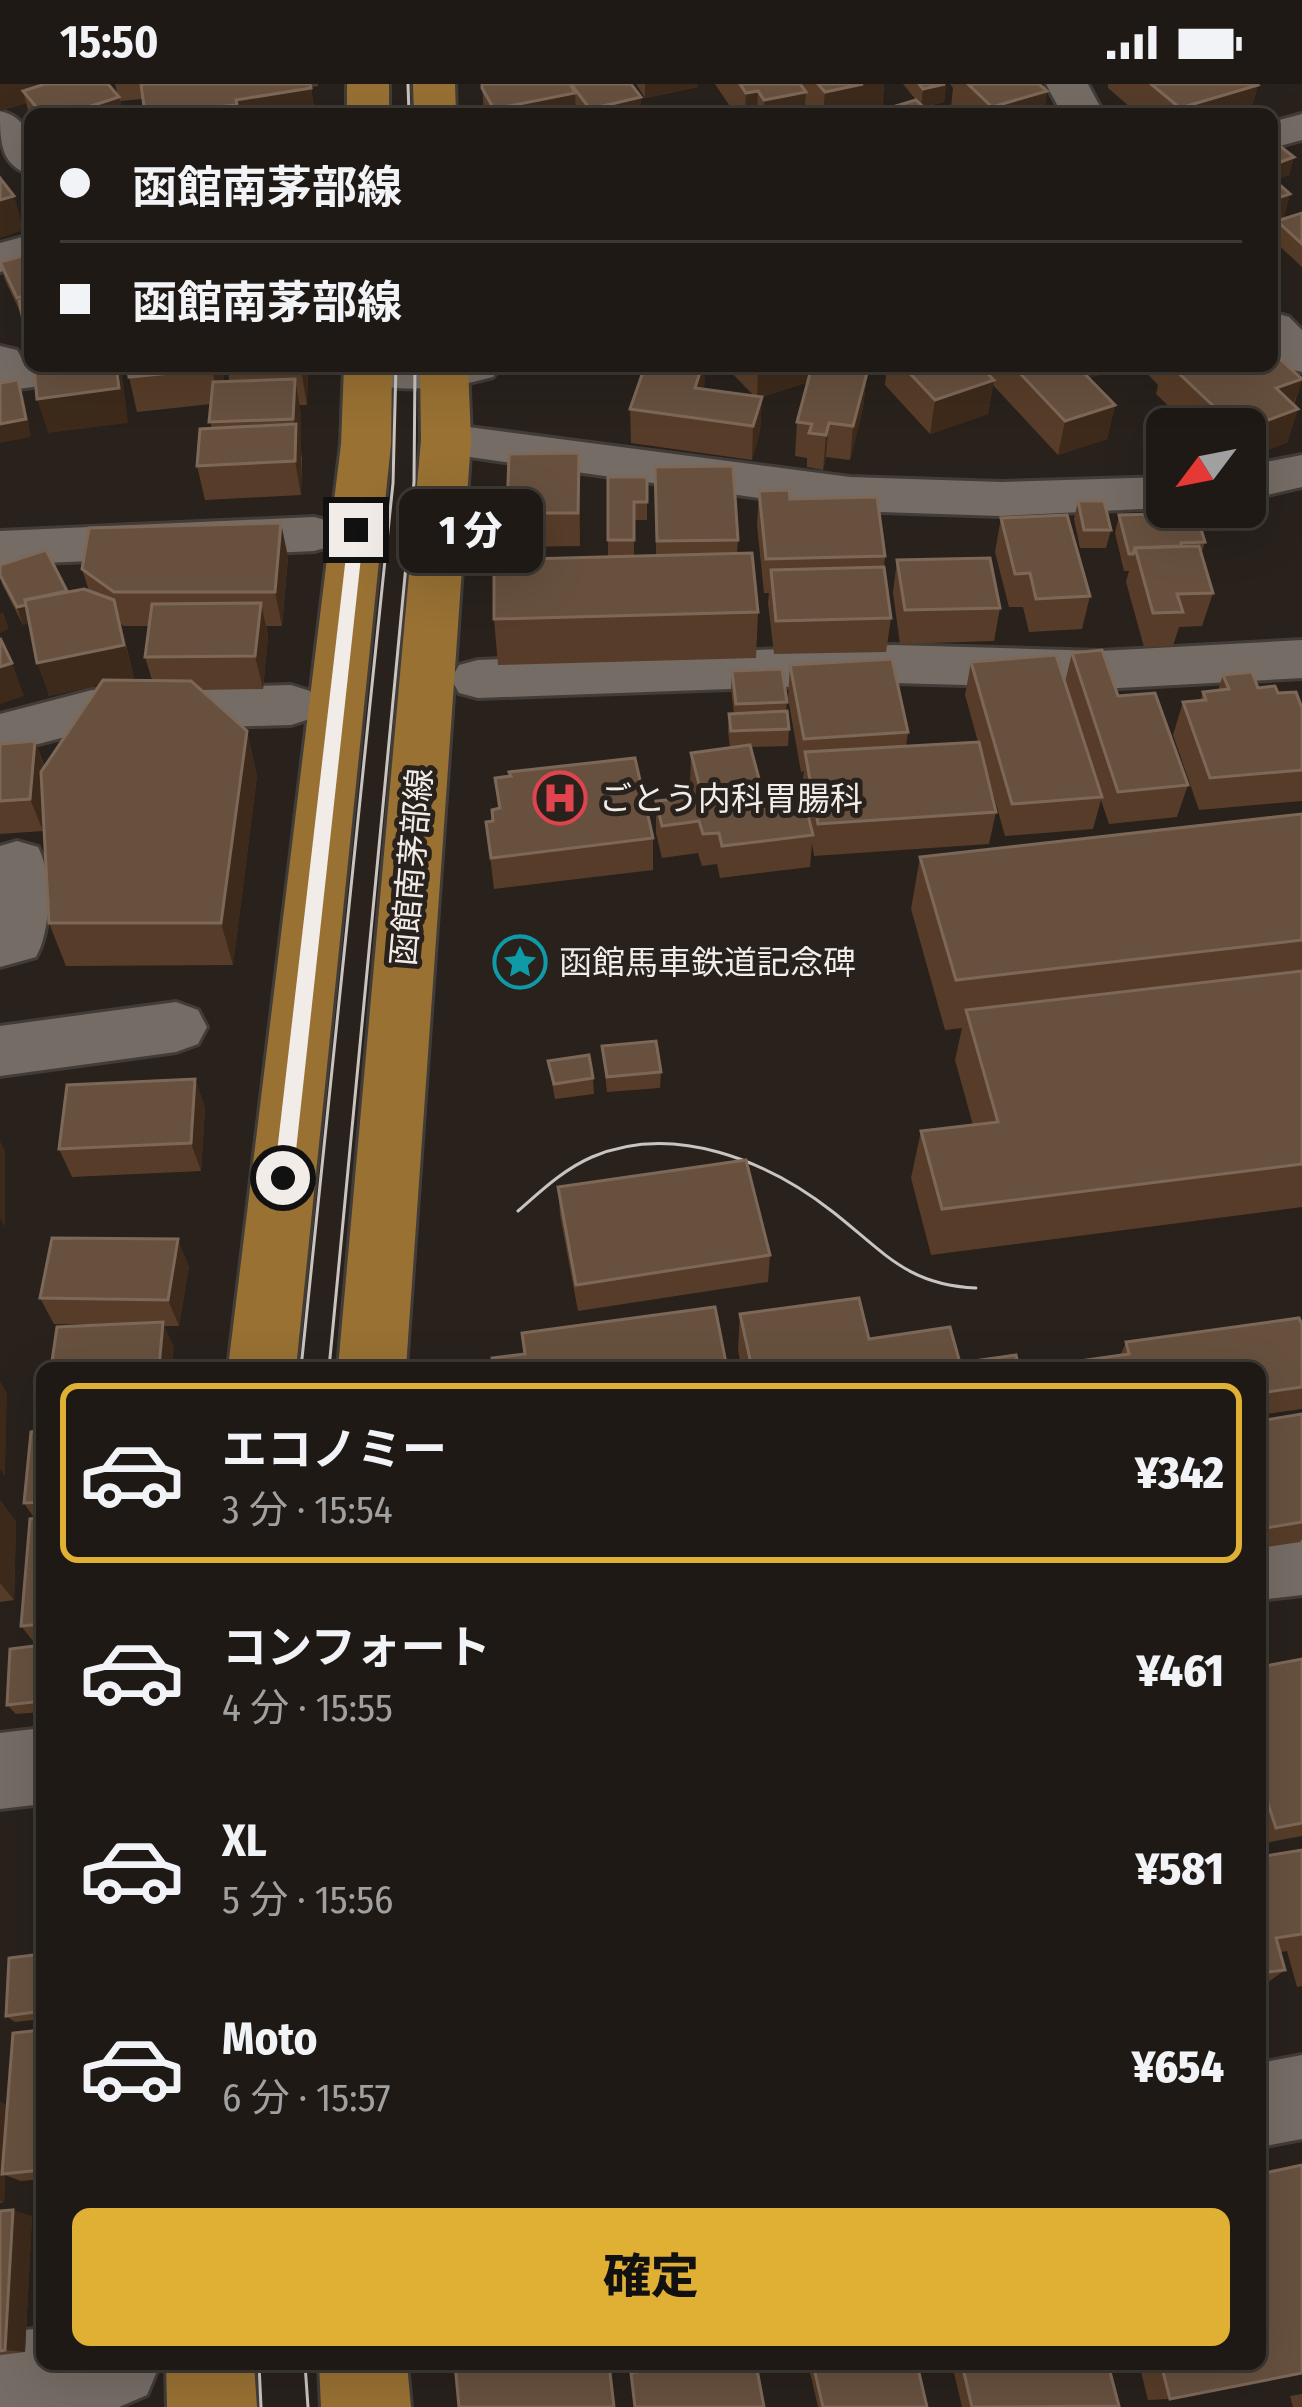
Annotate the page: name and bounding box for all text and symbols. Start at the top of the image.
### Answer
text: 15:50 [60,15,158,69]
text: 函館南茅部線 [132,161,402,215]
text: 函館南茅部線 [132,276,402,330]
north arrow [1146,408,1266,528]
map controls [1146,408,1266,528]
callout: 1 分 [398,488,542,572]
route end [329,503,383,557]
text: 1 分 [439,508,503,554]
street label: 函館南茅部線 [383,767,441,967]
hospital icon: ごとう内科胃腸科 [532,770,588,826]
place label: ごとう内科胃腸科 [599,779,863,819]
place icon: 函館馬車鉄道記念碑 [492,934,548,990]
place label: 函館馬車鉄道記念碑 [559,943,856,983]
route start [256,1151,310,1205]
icon: car [78,1419,186,1527]
text: エコノミー [222,1423,447,1477]
text: ¥342 [1135,1446,1224,1500]
text: 3 分 · 15:54 [222,1487,393,1533]
icon: car [78,1617,186,1725]
text: コンフォート [222,1621,491,1675]
text: ¥461 [1137,1644,1224,1698]
text: 4 分 · 15:55 [222,1685,393,1731]
text: XL [222,1814,267,1868]
icon: car [78,1815,186,1923]
text: ¥581 [1136,1842,1224,1896]
text: 5 分 · 15:56 [222,1877,393,1923]
text: Moto [222,2012,318,2066]
icon: car [78,2013,186,2121]
text: ¥654 [1132,2040,1224,2094]
text: 6 分 · 15:57 [222,2075,391,2121]
button: 確定 [72,2208,1230,2346]

